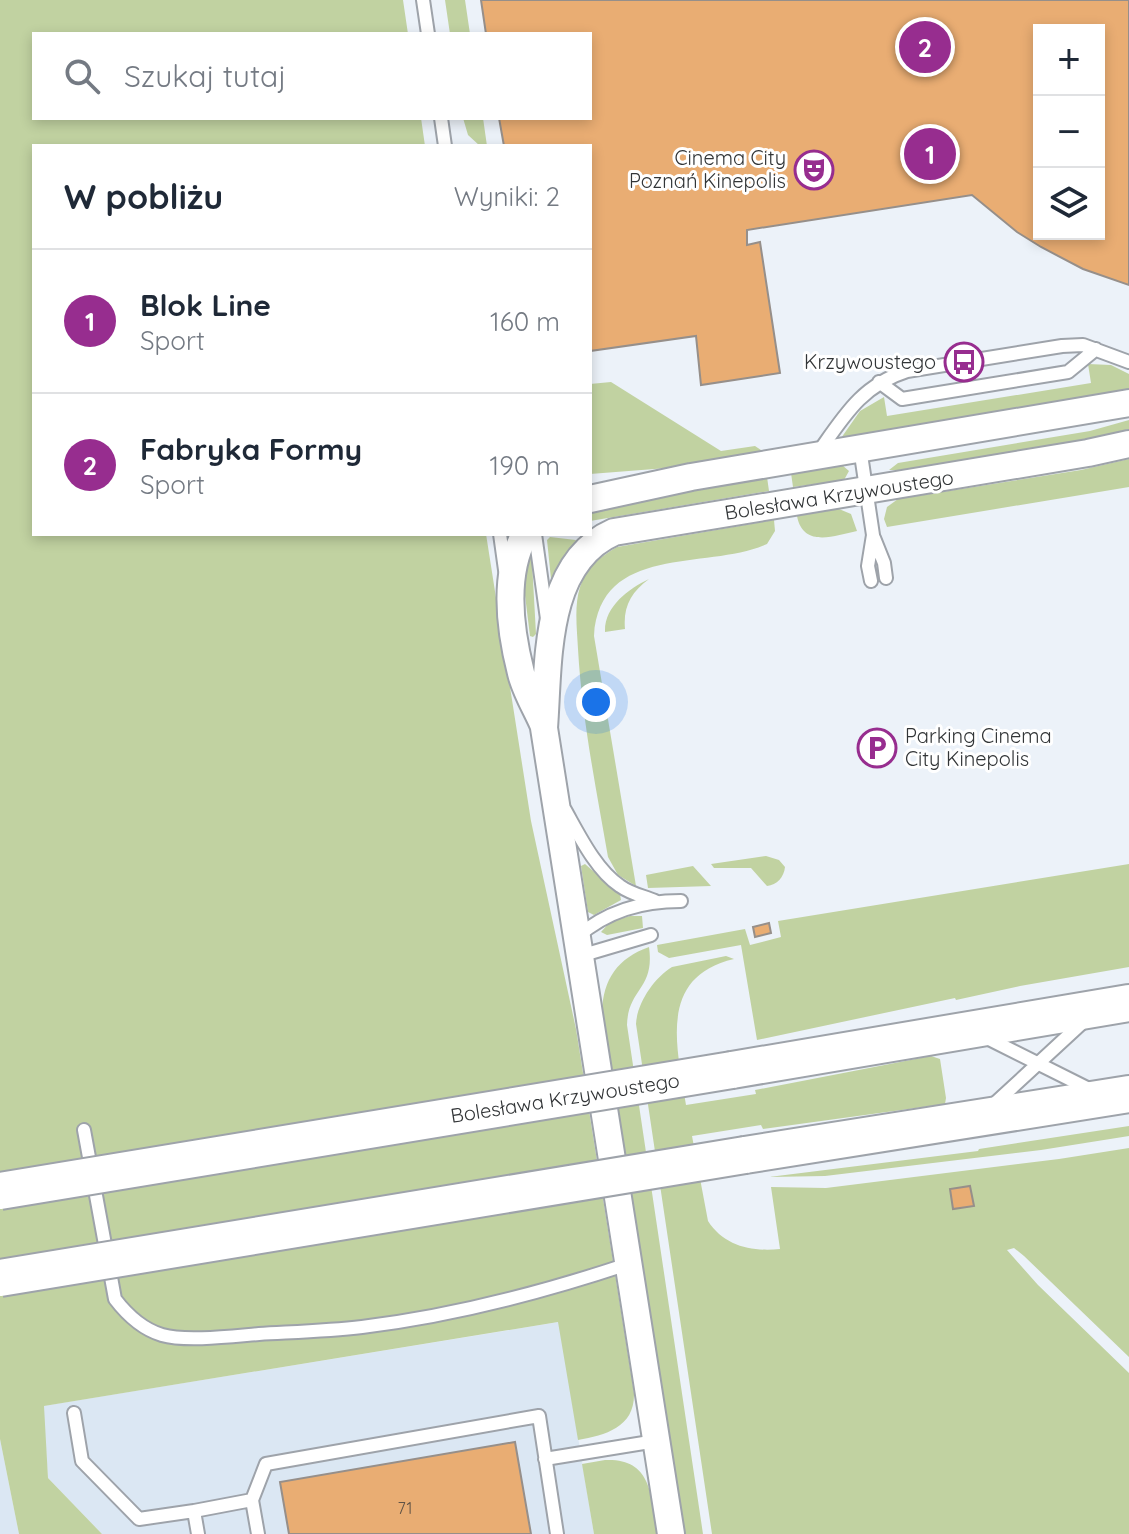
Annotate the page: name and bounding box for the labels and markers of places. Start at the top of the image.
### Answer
pin: 2 [899,17,951,77]
pin: 1 [904,124,956,184]
place label: Cinema City Poznań Kinepolis [629,145,786,193]
theatre icon: Cinema City Poznań Kinepolis [793,149,835,191]
bus stop icon: Krzywoustego [943,341,985,383]
place label: Krzywoustego [804,349,936,374]
place label: Parking Cinema City Kinepolis [905,723,1052,771]
parking icon: Parking Cinema City Kinepolis [856,727,898,769]

